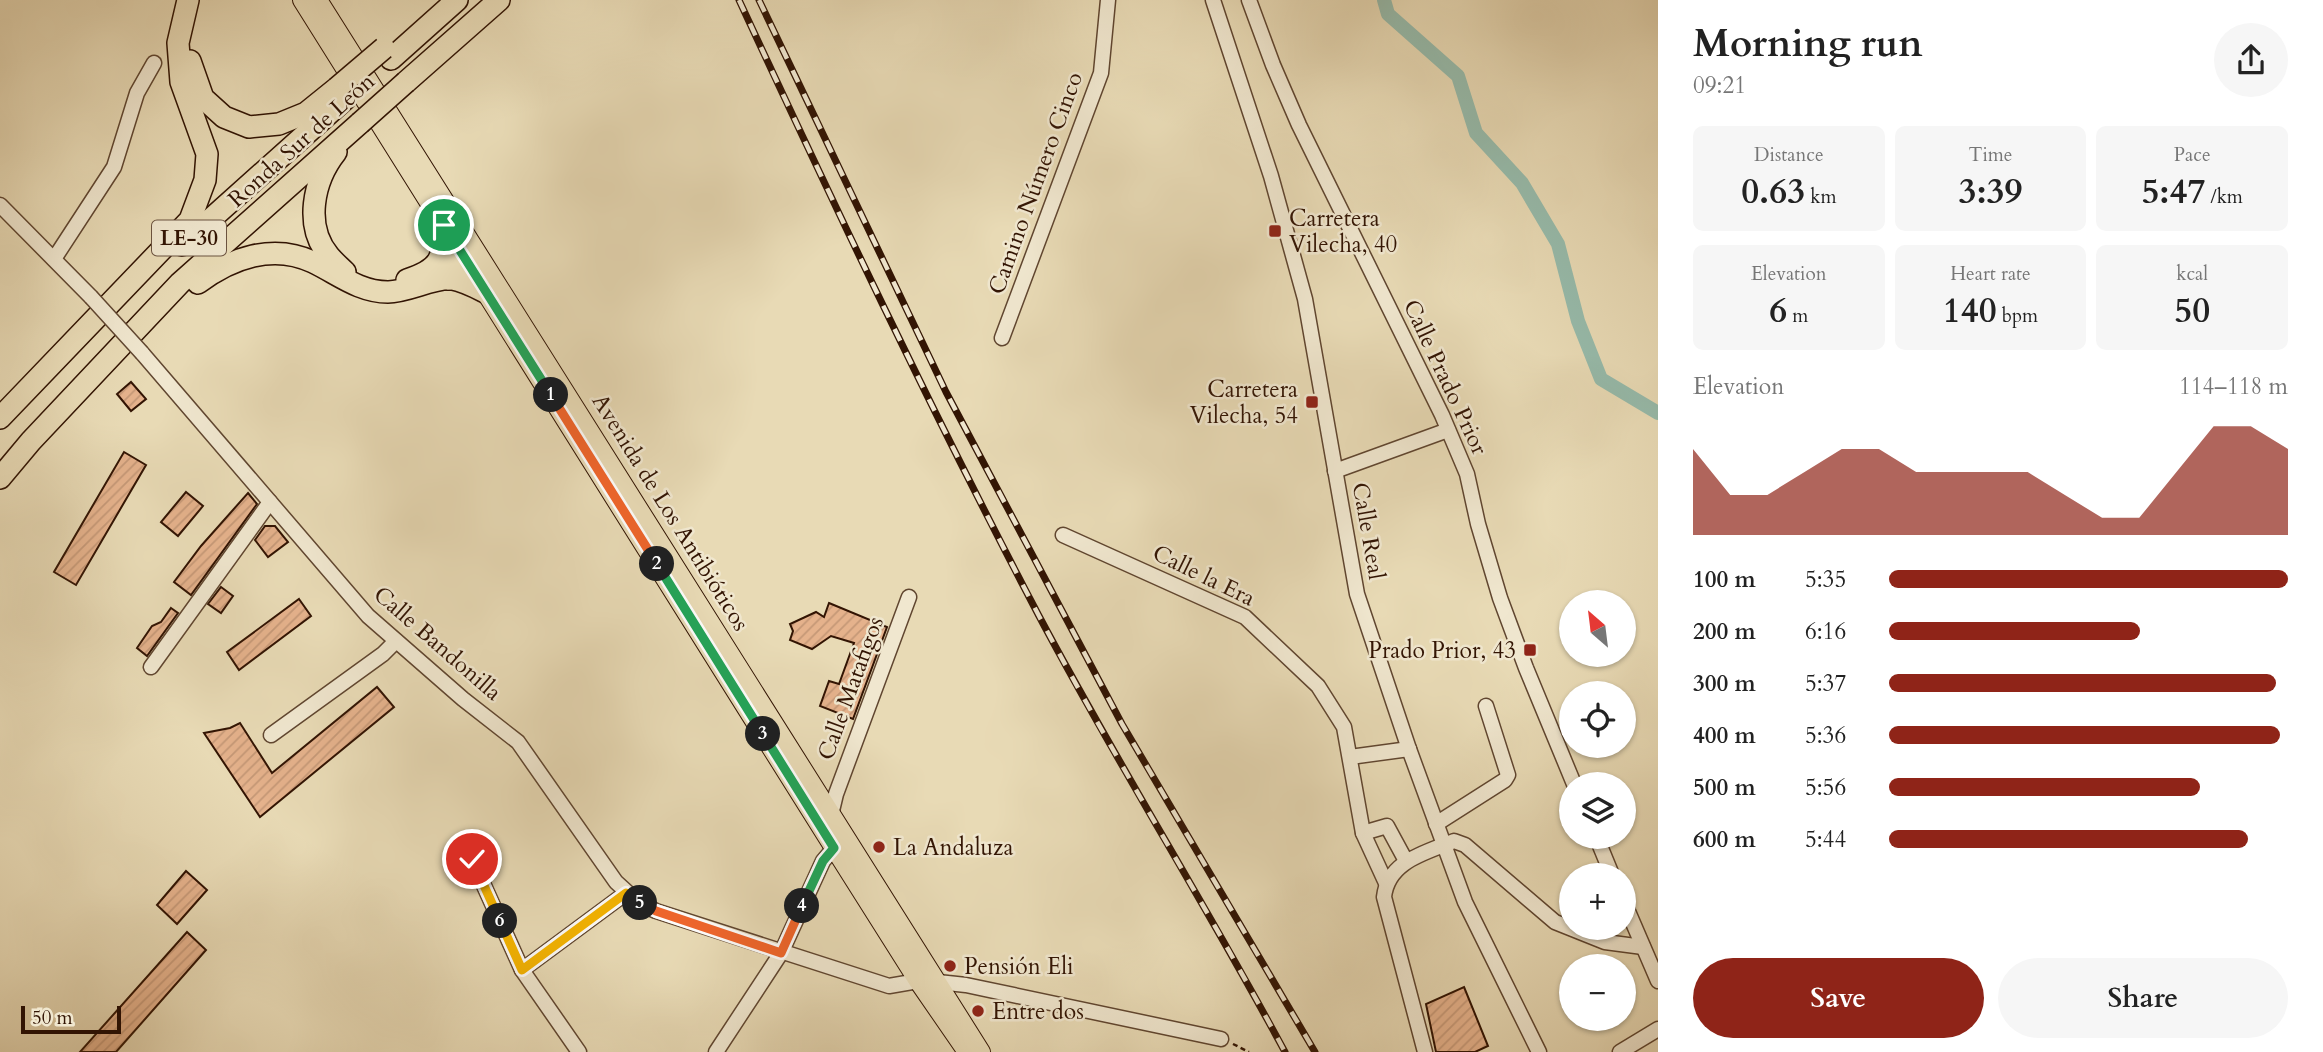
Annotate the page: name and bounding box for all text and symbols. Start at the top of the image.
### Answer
text: Morning run [1693,18,1923,70]
button: share [2214,23,2288,97]
street label: Ronda Sur de León [221,66,381,215]
street label: Camino Número Cinco [981,68,1090,299]
text: 09:21 [1693,70,1746,101]
text: Distance [1754,142,1824,168]
text: Time [1969,142,2012,168]
text: Pace [2174,142,2211,168]
text: 0.63 [1741,168,1805,216]
text: 3:39 [1959,168,2022,216]
text: 5:47 [2141,168,2205,216]
text: km [1805,184,1836,210]
text: /km [2205,184,2243,210]
pin [414,195,474,255]
place label: Carretera Vilecha, 40 [1289,203,1397,260]
icon: arrive [425,206,463,244]
road number: LE-30 [152,220,226,256]
marker: Carretera Vilecha, 40 [1267,223,1283,239]
text: Elevation [1751,261,1827,287]
text: Heart rate [1950,261,2031,287]
text: kcal [2176,261,2208,287]
text: 6 [1769,287,1787,335]
text: 140 [1943,287,1997,335]
text: 50 [2174,287,2210,335]
street label: Calle Prado Prior [1396,295,1495,460]
text: m [1787,303,1808,329]
text: bpm [1997,303,2038,329]
text: Elevation [1693,371,1784,402]
text: 114–118 m [2179,371,2288,402]
place label: Carretera Vilecha, 54 [1190,374,1298,431]
pin: 1 [534,378,568,412]
text: 1 [546,381,555,407]
street label: Avenida de Los Antibióticos [585,388,756,637]
marker: Carretera Vilecha, 54 [1304,394,1320,410]
street label: Calle Real [1345,480,1392,582]
street label: Calle la Era [1147,537,1260,614]
pin: 2 [640,546,674,582]
text: 2 [652,550,661,576]
text: 100 m [1693,564,1756,595]
text: 5:35 [1805,564,1846,595]
street label: Calle Bandonilla [367,579,508,708]
north arrow [1559,590,1636,667]
map controls [1559,590,1636,1031]
street label: Calle Matafigos [810,612,891,764]
text: 200 m [1693,616,1756,647]
text: 6:16 [1805,616,1846,647]
place label: Prado Prior, 43 [1368,635,1516,666]
marker: Prado Prior, 43 [1522,642,1538,658]
text: 300 m [1693,668,1756,699]
text: 5:37 [1805,668,1846,699]
button: locate [1559,681,1636,758]
pin: 3 [746,716,780,752]
text: 3 [758,720,767,746]
text: 400 m [1693,720,1756,751]
text: 5:36 [1805,720,1846,751]
button: layers [1559,772,1636,849]
text: 500 m [1693,772,1756,803]
text: 5:56 [1805,772,1846,803]
text: 600 m [1693,824,1756,855]
text: 5:44 [1805,824,1846,855]
pin [442,829,502,889]
place label: La Andaluza [893,832,1013,863]
marker: La Andaluza [871,839,887,855]
icon: check [453,840,491,878]
button: + [1559,863,1636,940]
pin: 5 [622,886,658,920]
pin: 4 [784,888,820,923]
text: 5 [635,889,644,915]
text: 4 [797,892,806,918]
pin: 6 [482,904,518,939]
text: 6 [495,907,504,933]
place label: Pensión Eli [964,951,1073,982]
button: − [1559,954,1636,1031]
marker: Pensión Eli [942,958,958,974]
button: Save [1693,958,1984,1038]
button: Share [1998,958,2288,1038]
place label: Entre dos [992,996,1084,1027]
scale bar [21,1003,121,1035]
marker: Entre dos [970,1003,986,1019]
text: 50 m [32,1005,73,1031]

